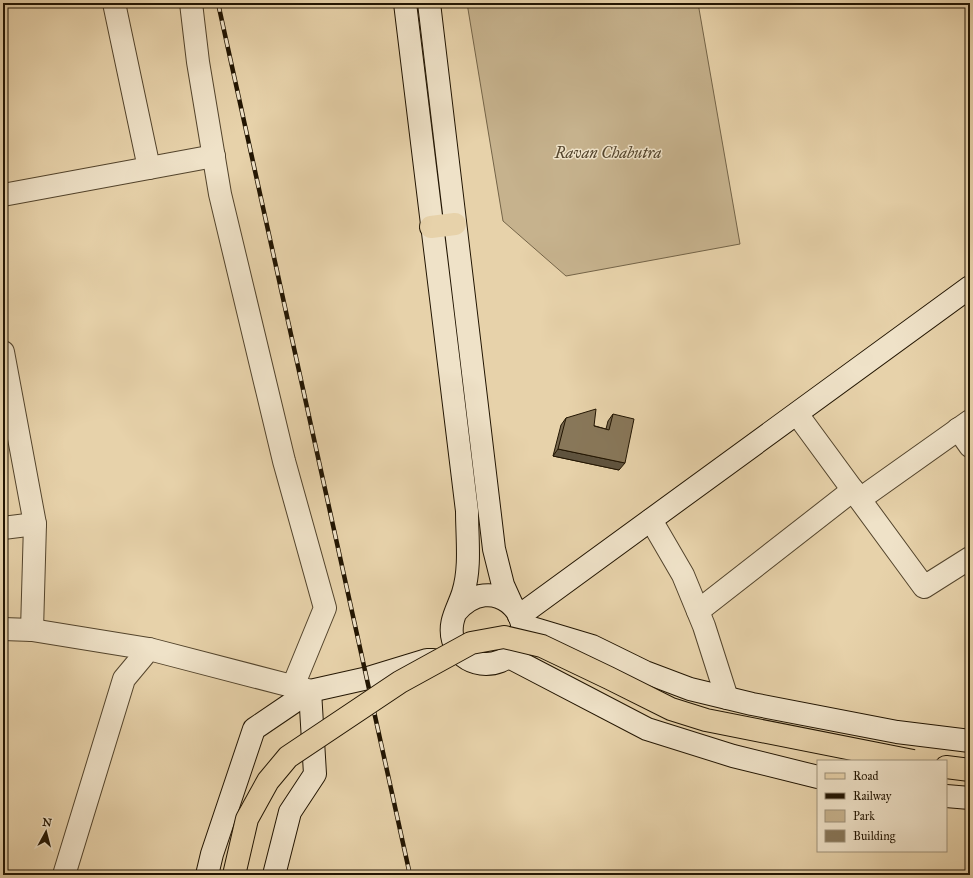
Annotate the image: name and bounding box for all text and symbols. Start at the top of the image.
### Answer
park label: Ravan Chabutra [554,143,662,162]
legend [817,760,947,852]
text: Road [853,769,879,783]
text: Railway [853,789,892,803]
text: Park [853,809,875,823]
north arrow [26,812,66,852]
text: N [42,816,53,830]
text: Building [853,829,896,844]

